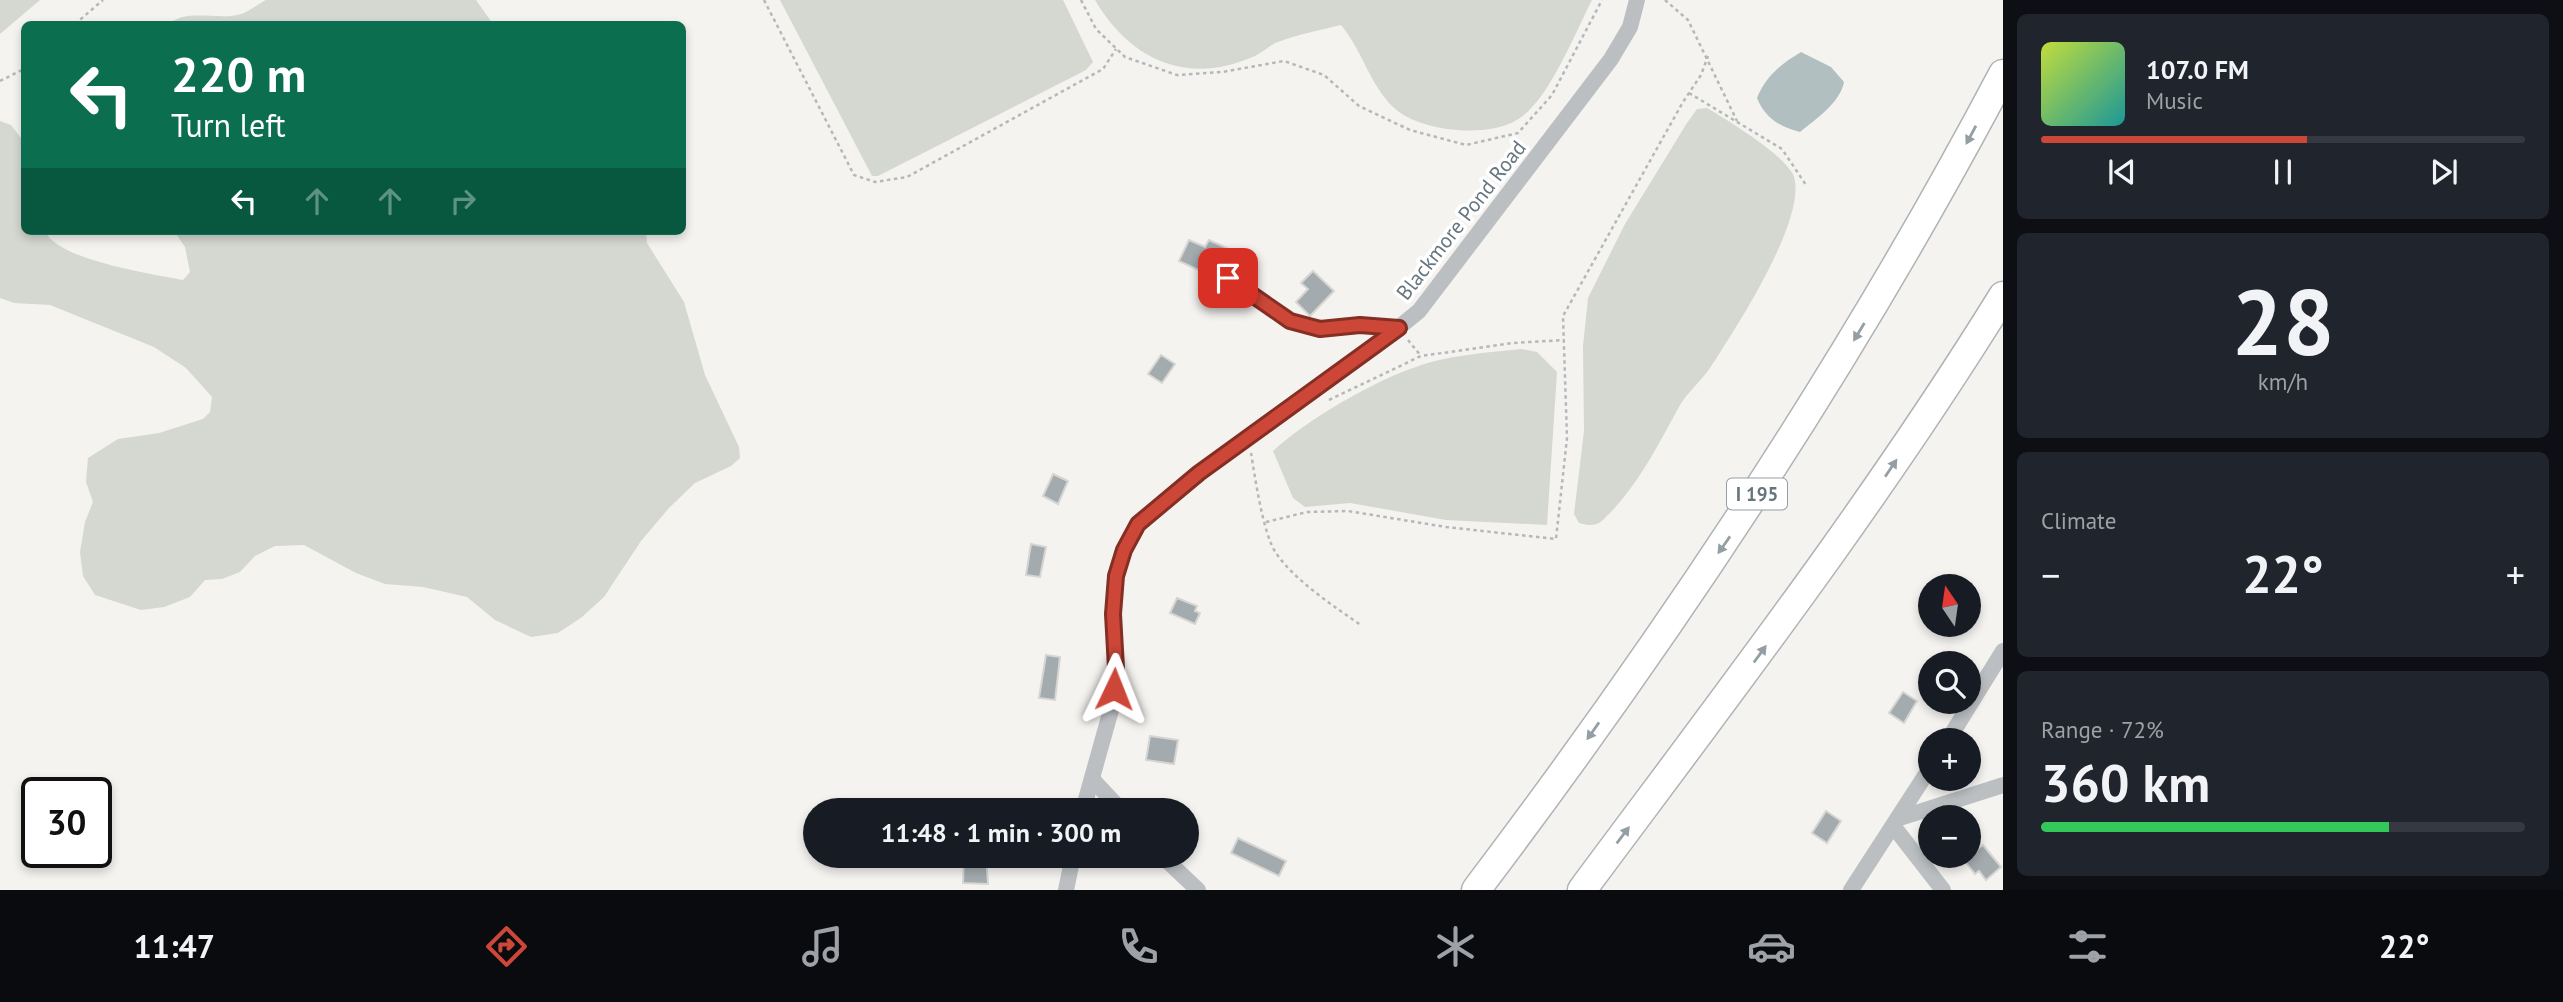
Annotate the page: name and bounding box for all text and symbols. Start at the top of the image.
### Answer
text: 220 m [171,42,306,106]
icon: left [56,49,147,140]
text: 107.0 FM [2146,53,2249,86]
text: Music [2146,86,2203,115]
text: Turn left [171,104,286,146]
one-way arrow [1965,125,1977,144]
street label: Blackmore Pond Road [1390,135,1532,305]
icon: previous [2103,153,2141,191]
icon: pause [2264,153,2302,191]
icon: next [2425,153,2463,191]
icon: left [225,182,263,220]
icon: ahead [298,182,336,220]
icon: ahead [371,182,409,220]
icon: right [444,182,482,220]
pin [1198,248,1258,308]
icon: arrive [1209,259,1247,297]
text: 28 [2231,262,2335,380]
one-way arrow [1853,323,1865,342]
text: km/h [2258,367,2308,396]
one-way arrow [1885,459,1898,478]
road number: I 195 [1727,478,1787,509]
text: Climate [2041,506,2116,535]
one-way arrow [1717,536,1731,554]
text: 22° [2242,540,2324,607]
text: − [2041,550,2060,599]
text: + [2506,550,2525,599]
north arrow [1918,574,1981,637]
map controls [1918,574,1981,868]
one-way arrow [1753,645,1767,663]
button: search [1918,651,1981,714]
position arrow [1077,652,1151,726]
text: Range · 72% [2041,715,2164,744]
one-way arrow [1587,722,1600,741]
button: + [1918,728,1981,791]
text: 360 km [2041,749,2210,816]
speed limit sign: 30 [21,777,112,868]
button: − [1918,805,1981,868]
text: 11:48 · 1 min · 300 m [881,816,1121,849]
one-way arrow [1615,827,1630,845]
icon: directions [482,922,531,971]
icon: music [798,922,847,971]
icon: phone [1114,922,1163,971]
icon: climate [1431,922,1480,971]
icon: car [1747,922,1796,971]
icon: filters [2063,922,2112,971]
text: 11:47 [134,925,215,967]
text: 22° [2379,925,2429,967]

